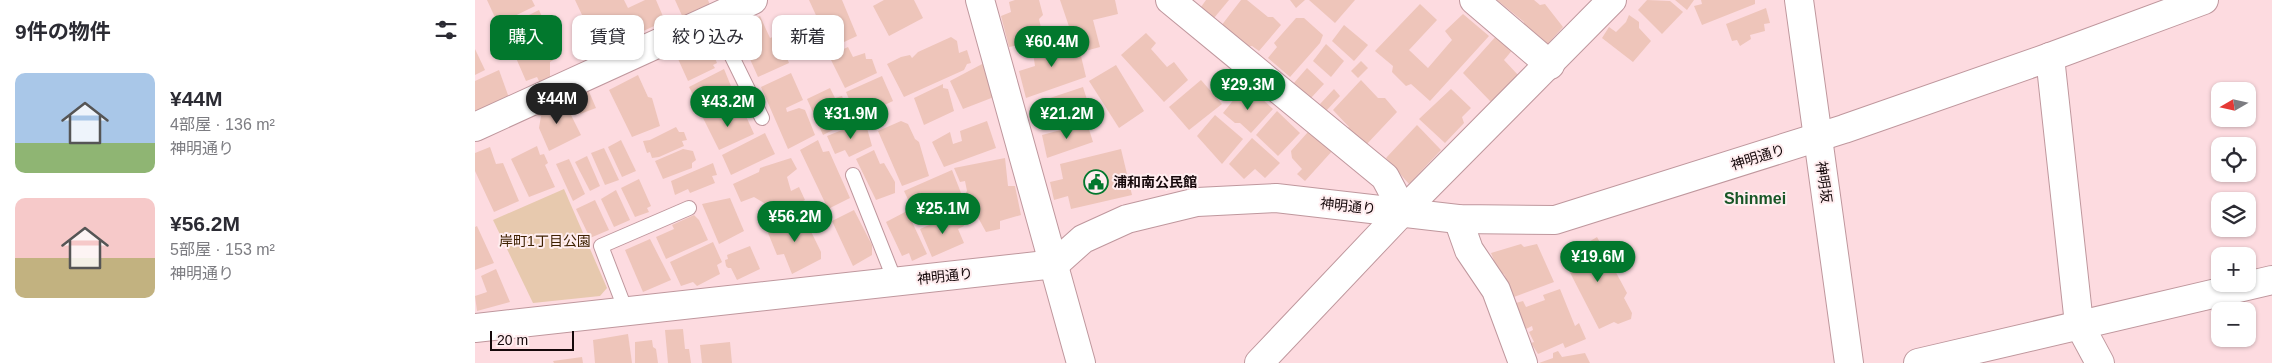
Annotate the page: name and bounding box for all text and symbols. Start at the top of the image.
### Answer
chip: 購入 [490,15,562,60]
chip: 賃貸 [572,15,644,60]
chip: 絞り込み [654,15,762,60]
chip: 新着 [772,15,844,60]
icon: filters [432,16,460,44]
text: 9件の物件 [15,20,111,43]
pin: ¥60.4M [1011,26,1093,68]
text: ¥60.4M [1025,33,1079,50]
pin: ¥29.3M [1207,68,1289,111]
text: ¥29.3M [1221,76,1275,93]
pin: ¥44M [527,82,587,125]
north arrow [2211,82,2256,128]
map controls [2211,82,2256,347]
pin: ¥43.2M [687,86,769,128]
text: ¥44M [170,87,223,110]
text: ¥44M [537,90,577,107]
icon: home [55,93,115,153]
text: ¥43.2M [701,93,755,110]
pin: ¥31.9M [810,98,892,140]
pin: ¥21.2M [1026,98,1108,140]
text: ¥31.9M [824,105,878,122]
text: ¥21.2M [1040,105,1094,122]
text: 4部屋 · 136 m² [170,116,275,133]
button: locate [2211,137,2256,182]
text: 神明通り [170,140,234,157]
street label: 神明通り [1729,141,1787,173]
street label: 神明坂 [1813,160,1835,204]
public building icon: 浦和南公民館 [1083,169,1109,195]
place label: 浦和南公民館 [1113,174,1197,190]
district label: Shinmei [1724,190,1786,207]
pin: ¥25.1M [902,192,984,235]
button: layers [2211,192,2256,237]
street label: 神明通り [1319,195,1377,217]
pin: ¥56.2M [754,200,836,243]
text: ¥25.1M [916,200,970,217]
text: ¥56.2M [768,208,822,225]
text: ¥56.2M [170,212,240,235]
icon: home [55,218,115,278]
park label: 岸町1丁目公園 [499,233,591,249]
pin: ¥19.6M [1557,240,1639,283]
text: 5部屋 · 153 m² [170,241,275,258]
button: + [2211,247,2256,292]
text: ¥19.6M [1571,248,1625,265]
text: 神明通り [170,265,234,282]
street label: 神明通り [916,265,974,287]
button: − [2211,302,2256,347]
scale bar [490,328,574,351]
text: 20 m [497,332,528,348]

